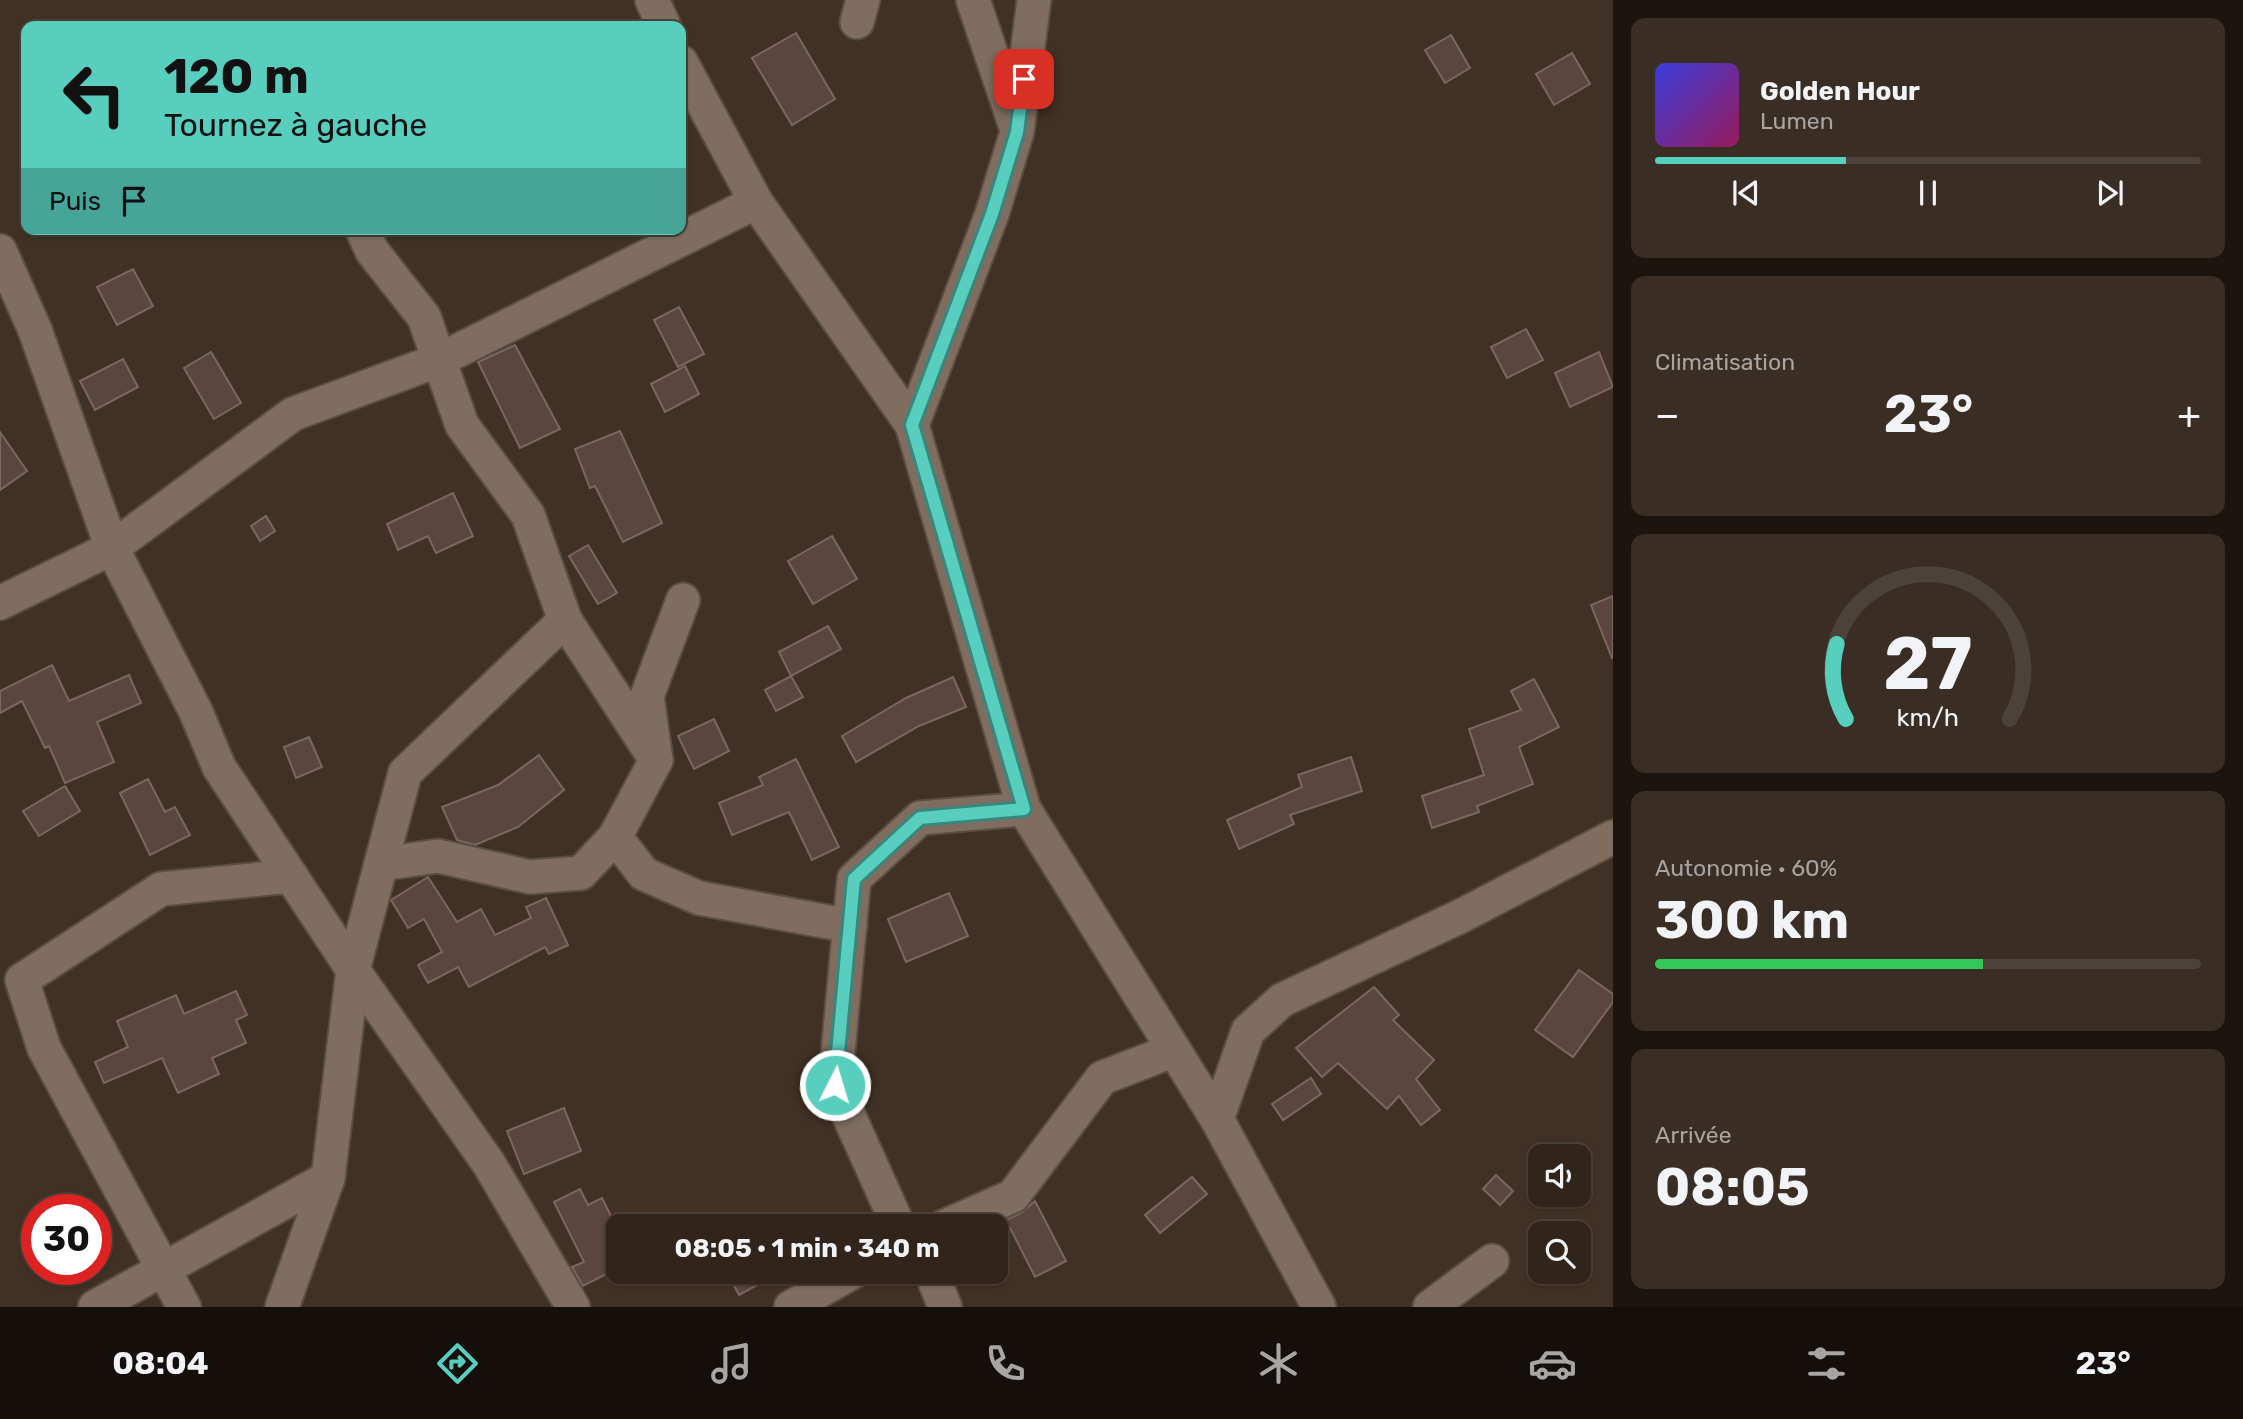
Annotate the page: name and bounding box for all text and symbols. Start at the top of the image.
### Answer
text: 120 m [164,47,309,105]
icon: left [49,49,140,140]
pin [994,49,1054,109]
icon: arrive [1005,60,1043,98]
text: Golden Hour [1760,76,1920,107]
text: Tournez à gauche [164,106,427,144]
text: Lumen [1760,107,1834,135]
icon: previous [1727,174,1765,212]
icon: pause [1909,174,1947,212]
icon: next [2091,174,2129,212]
icon: arrive [115,182,153,220]
text: Puis [49,186,101,217]
text: Climatisation [1655,348,1795,376]
text: 23° [1884,383,1973,445]
text: − [1655,392,1680,438]
text: + [2177,392,2201,438]
text: 27 [1883,622,1973,708]
text: km/h [1897,703,1959,732]
text: Autonomie · 60% [1655,854,1837,882]
text: 300 km [1655,889,1849,951]
position arrow [798,1048,872,1122]
text: Arrivée [1655,1121,1732,1149]
map controls [1528,1144,1591,1284]
button: sound [1528,1144,1591,1207]
text: 08:05 [1655,1156,1810,1218]
speed limit sign: 30 [21,1194,112,1285]
button: search [1528,1221,1591,1284]
text: 08:05 · 1 min · 340 m [674,1233,940,1264]
icon: directions [433,1339,482,1388]
icon: music [707,1339,756,1388]
icon: phone [981,1339,1030,1388]
icon: climate [1254,1339,1303,1388]
icon: car [1528,1339,1577,1388]
icon: filters [1802,1339,1851,1388]
text: 08:04 [112,1344,209,1382]
text: 23° [2076,1344,2131,1382]

